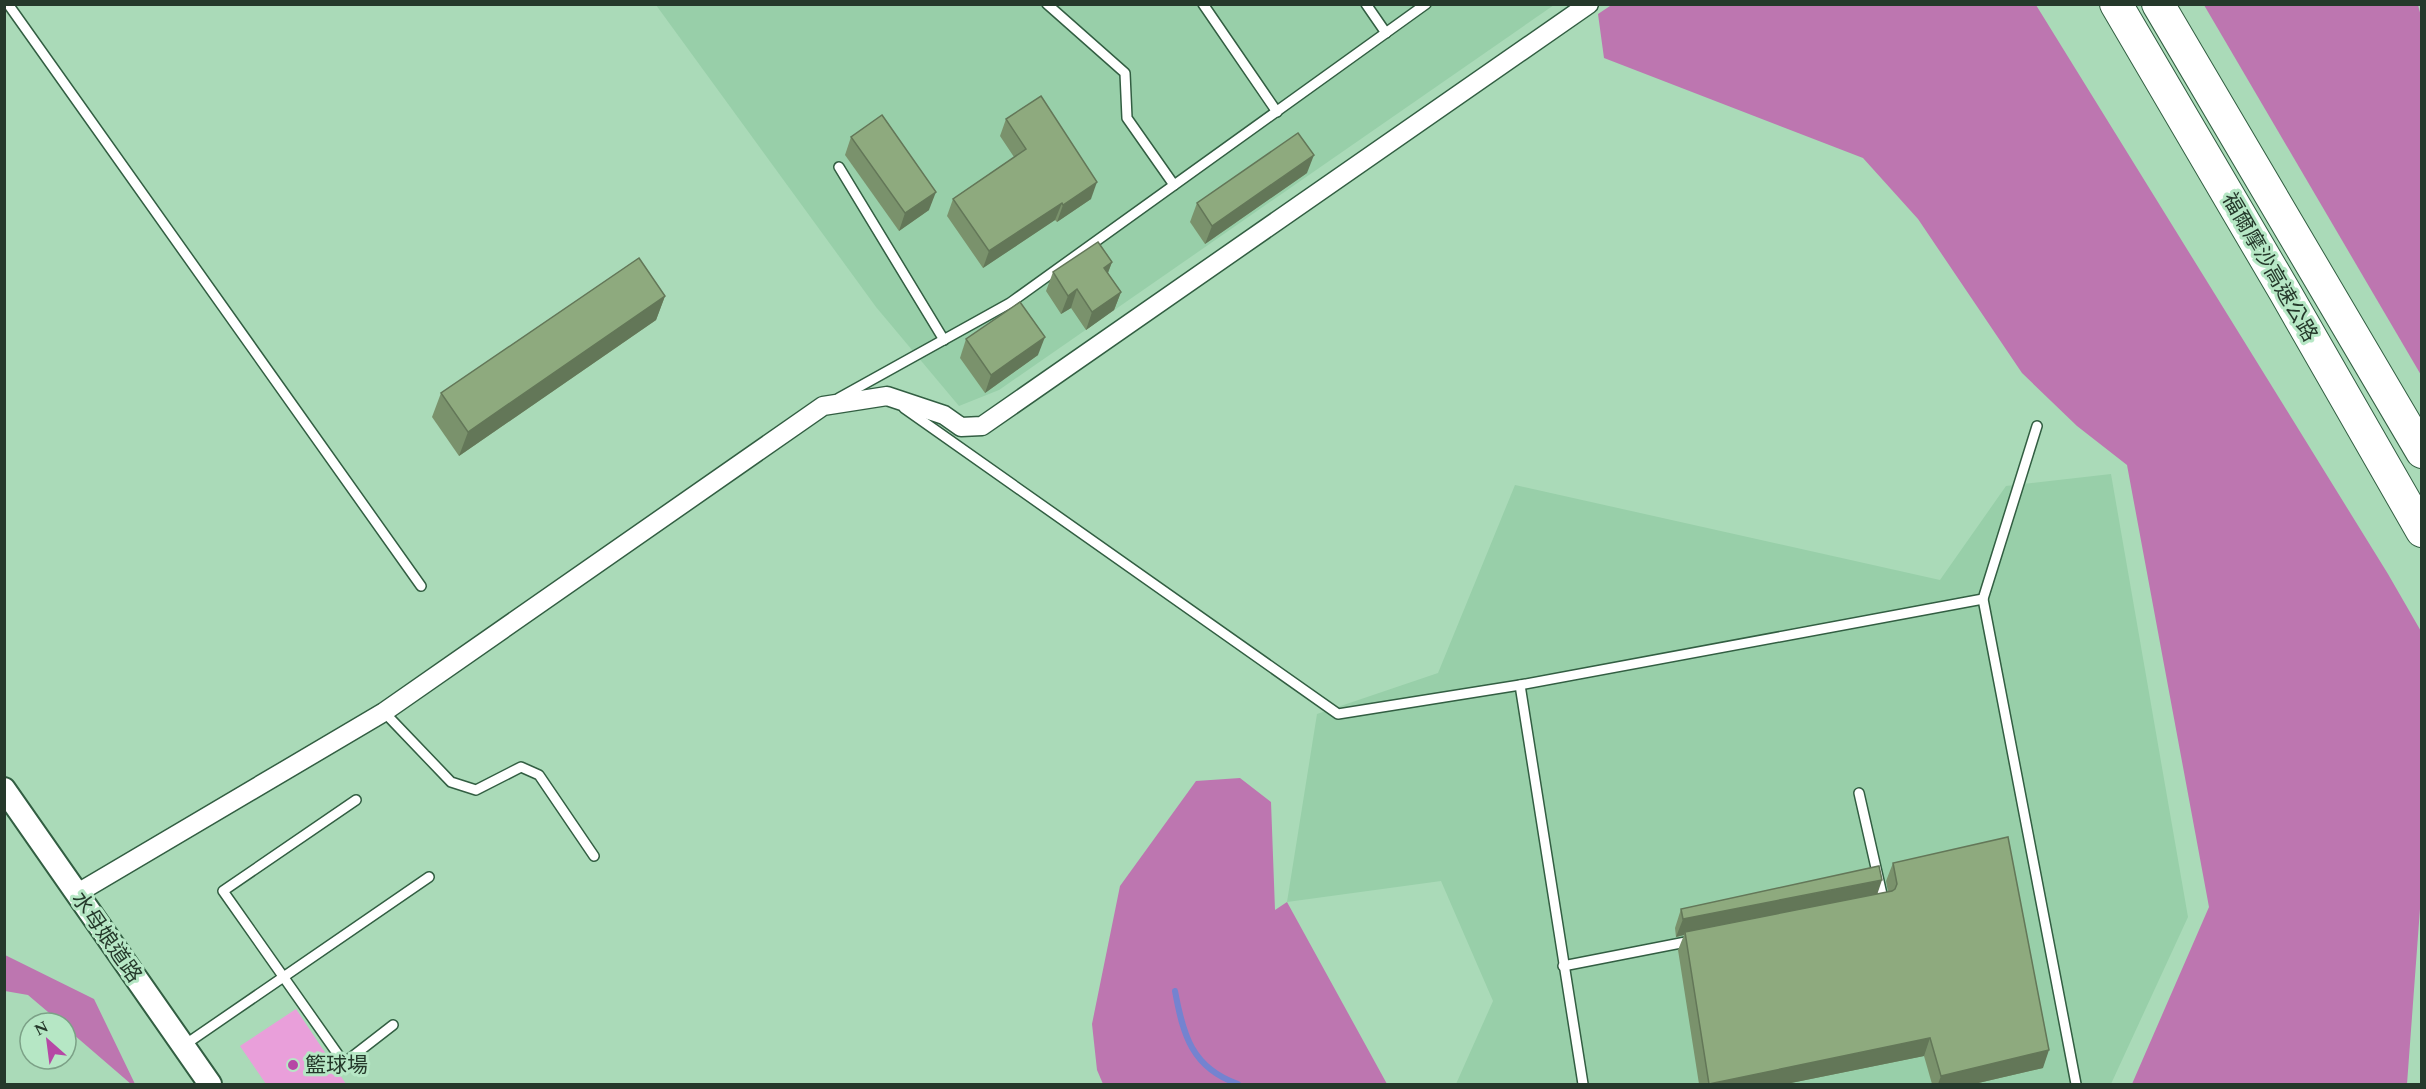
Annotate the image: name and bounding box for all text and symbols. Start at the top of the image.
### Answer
street label: 福爾摩沙高速公路 [2213,187,2325,348]
street label: 水母娘道路 [63,885,149,990]
north arrow [18,1011,78,1071]
text: N [30,1015,53,1042]
place label: 籃球場 [305,1050,368,1082]
marker: 籃球場 [286,1058,300,1072]

